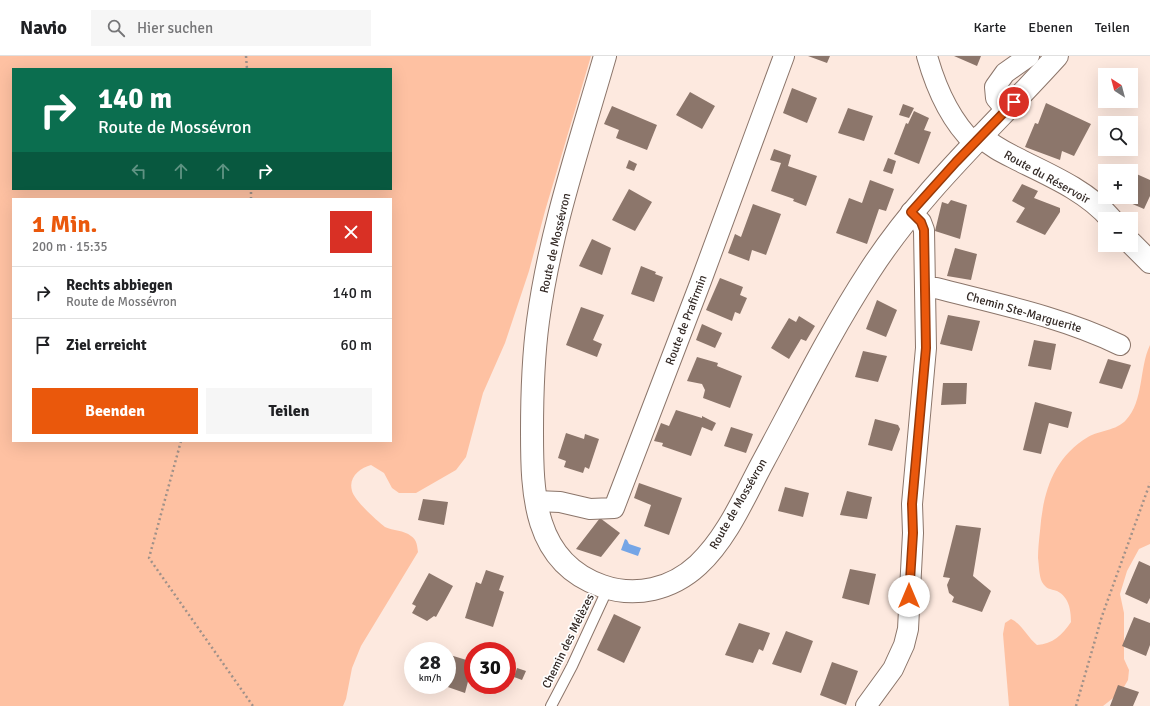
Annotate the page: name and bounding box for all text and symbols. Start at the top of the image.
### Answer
search box [91,10,371,46]
text: Navio [20,16,67,40]
icon: search [105,17,127,39]
text: Hier suchen [137,19,213,37]
text: Karte [974,19,1006,36]
text: Ebenen [1028,19,1073,36]
text: Teilen [1095,19,1130,36]
north arrow [1098,68,1138,108]
map controls [1098,68,1138,252]
text: 140 m [98,82,172,116]
icon: right [32,84,84,136]
pin [997,85,1031,119]
icon: arrive [1003,91,1025,113]
text: Route de Mossévron [98,116,252,138]
button: search [1098,116,1138,156]
street label: Route du Réservoir [1001,147,1093,208]
icon: left [128,160,150,182]
icon: ahead [170,160,192,182]
icon: ahead [212,160,234,182]
icon: right [254,160,276,182]
button: + [1098,164,1138,204]
street label: Route de Mossévron [537,192,574,295]
text: 1 Min. [32,209,97,239]
button: close [330,211,372,253]
button: − [1098,212,1138,252]
text: 200 m · 15:35 [32,239,108,255]
street label: Route de Prafirmin [662,273,711,367]
text: Rechts abbiegen [66,276,173,294]
icon: right [32,282,54,304]
text: 140 m [332,284,372,302]
street label: Chemin Ste-Marguerite [964,289,1083,336]
text: Route de Mossévron [66,294,177,310]
icon: arrive [32,334,54,356]
text: Ziel erreicht [66,336,147,354]
text: 60 m [341,336,372,354]
button: Beenden [32,388,198,434]
button: Teilen [206,388,372,434]
street label: Route de Mossévron [706,456,771,552]
position arrow [888,575,930,617]
street label: Chemin des Mélèzes [539,591,598,691]
speed limit sign: 30 [464,642,516,694]
text: 28 [419,650,441,675]
text: km/h [419,672,441,684]

